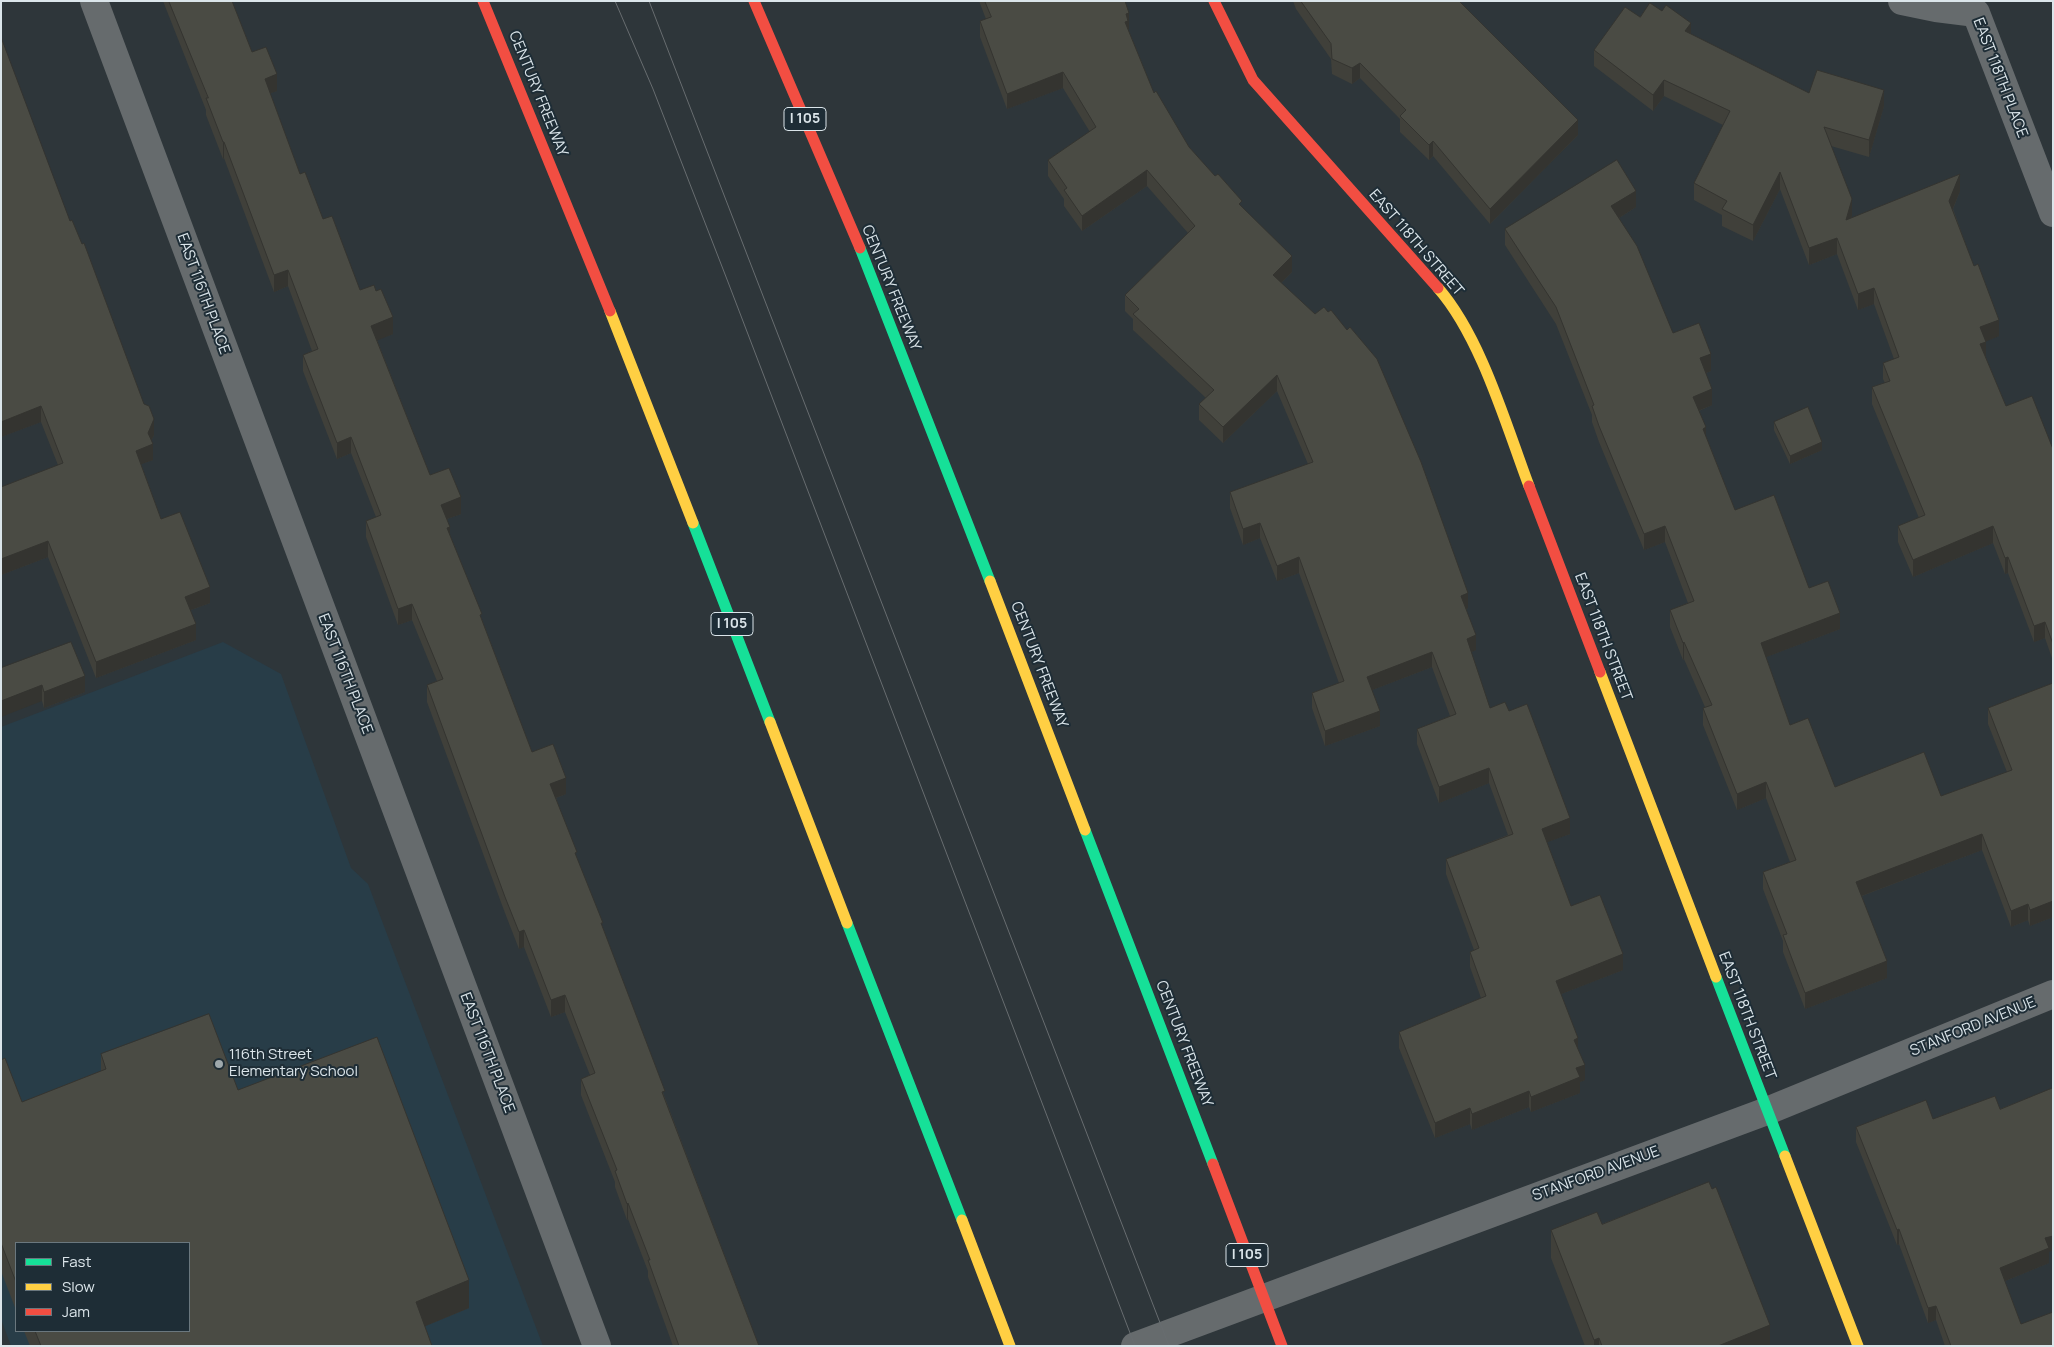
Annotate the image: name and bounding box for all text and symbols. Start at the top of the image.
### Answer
street label: EAST 118TH PLACE [1969,16,2031,140]
street label: CENTURY FREEWAY [505,29,571,159]
road number: I 105 [784,108,826,130]
street label: EAST 118TH STREET [1365,186,1467,300]
street label: CENTURY FREEWAY [858,223,924,353]
street label: EAST 116TH PLACE [173,231,233,357]
street label: EAST 118TH STREET [1570,571,1636,703]
street label: CENTURY FREEWAY [1007,599,1071,731]
street label: EAST 116TH PLACE [314,611,376,737]
road number: I 105 [711,612,753,636]
street label: EAST 118TH STREET [1714,950,1780,1082]
street label: CENTURY FREEWAY [1152,978,1216,1110]
street label: EAST 116TH PLACE [456,990,518,1116]
street label: STANFORD AVENUE [1908,994,2038,1060]
place label: 116th Street Elementary School [229,1046,358,1081]
marker: 116th Street Elementary School [213,1058,225,1070]
street label: STANFORD AVENUE [1530,1143,1662,1205]
legend [15,1242,190,1332]
road number: I 105 [1226,1244,1268,1266]
text: Fast [62,1251,91,1272]
text: Slow [62,1276,95,1297]
text: Jam [62,1301,90,1322]

